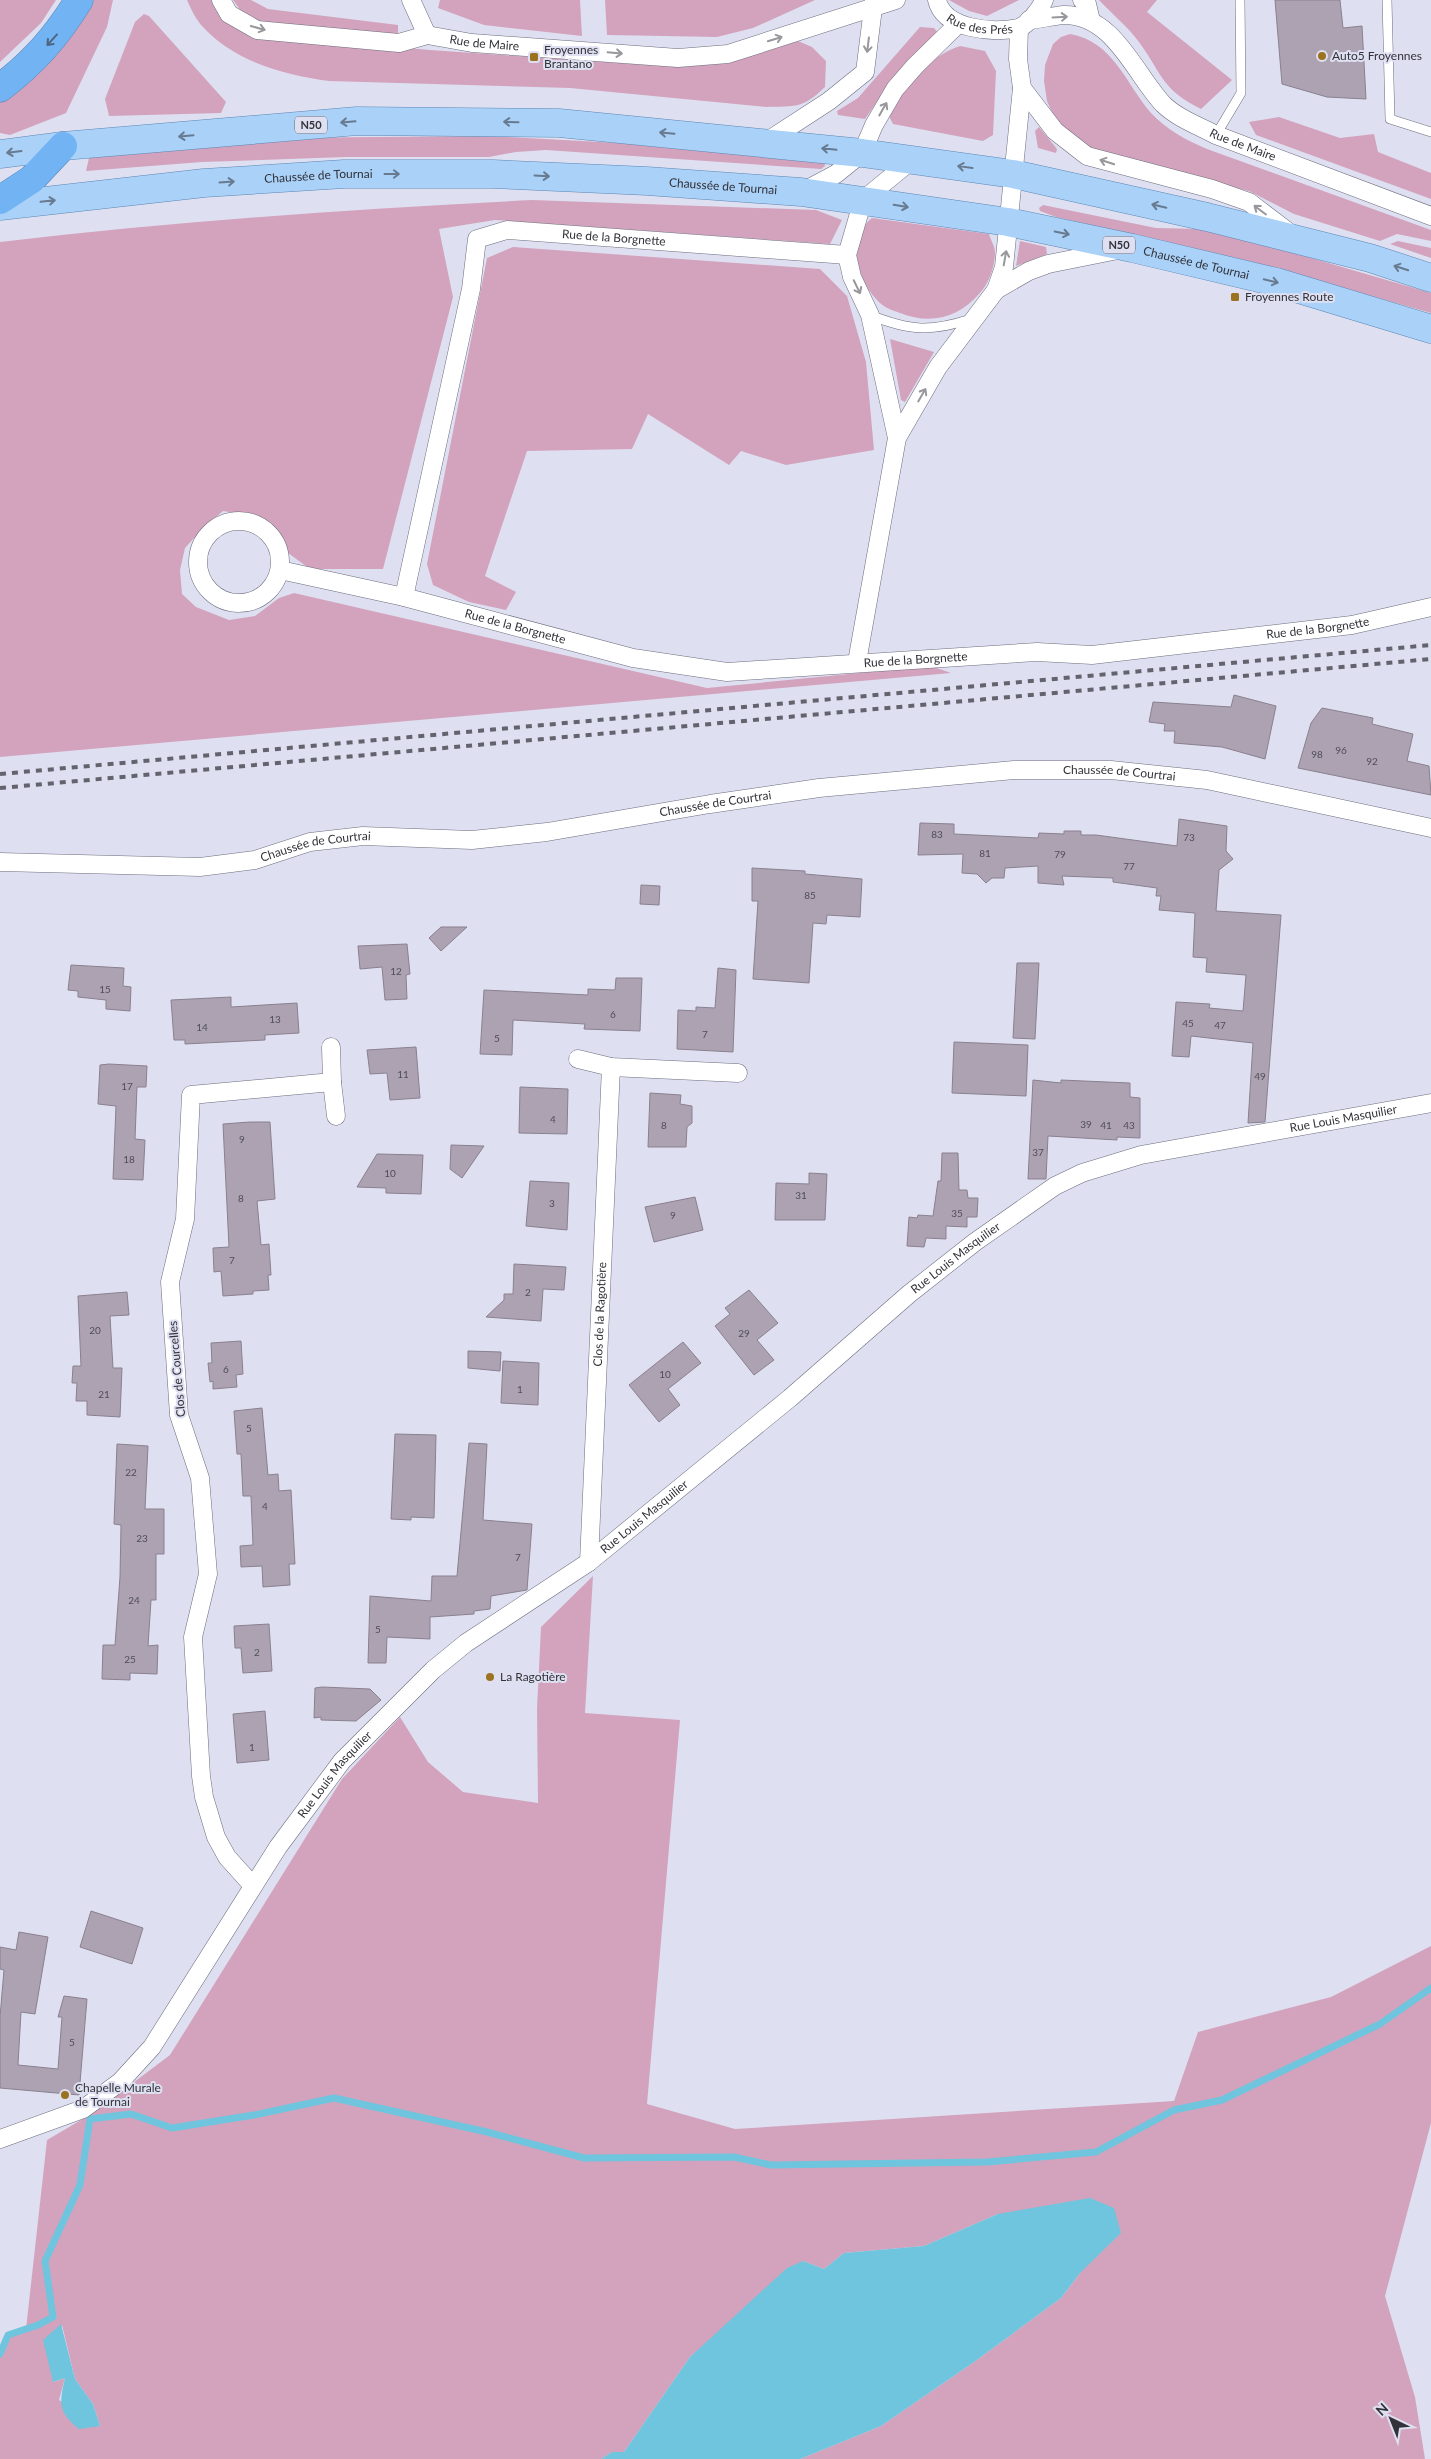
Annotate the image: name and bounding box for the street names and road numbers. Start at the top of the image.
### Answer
street label: Rue des Prés [944,10,1014,37]
street label: Rue de Maire [448,31,520,53]
road number: N50 [295,116,327,134]
street label: Rue de Maire [1207,125,1278,164]
street label: Chaussée de Tournai [264,166,373,186]
street label: Chaussée de Tournai [668,175,778,197]
street label: Rue de la Borgnette [561,226,666,249]
road number: N50 [1103,236,1135,254]
street label: Chaussée de Tournai [1142,243,1251,282]
street label: Rue de la Borgnette [463,606,567,647]
street label: Rue de la Borgnette [1265,613,1371,642]
street label: Rue de la Borgnette [863,648,968,670]
street label: Chaussée de Courtrai [1063,762,1176,784]
street label: Chaussée de Courtrai [658,787,772,820]
street label: Chaussée de Courtrai [258,828,371,865]
street label: Rue Louis Masquilier [1288,1101,1399,1135]
street label: Rue Louis Masquilier [908,1218,1003,1297]
street label: Clos de la Ragotière [590,1262,609,1367]
street label: Clos de Courcelles [165,1320,188,1418]
street label: Rue Louis Masquilier [597,1476,691,1557]
street label: Rue Louis Masquilier [294,1727,375,1821]

